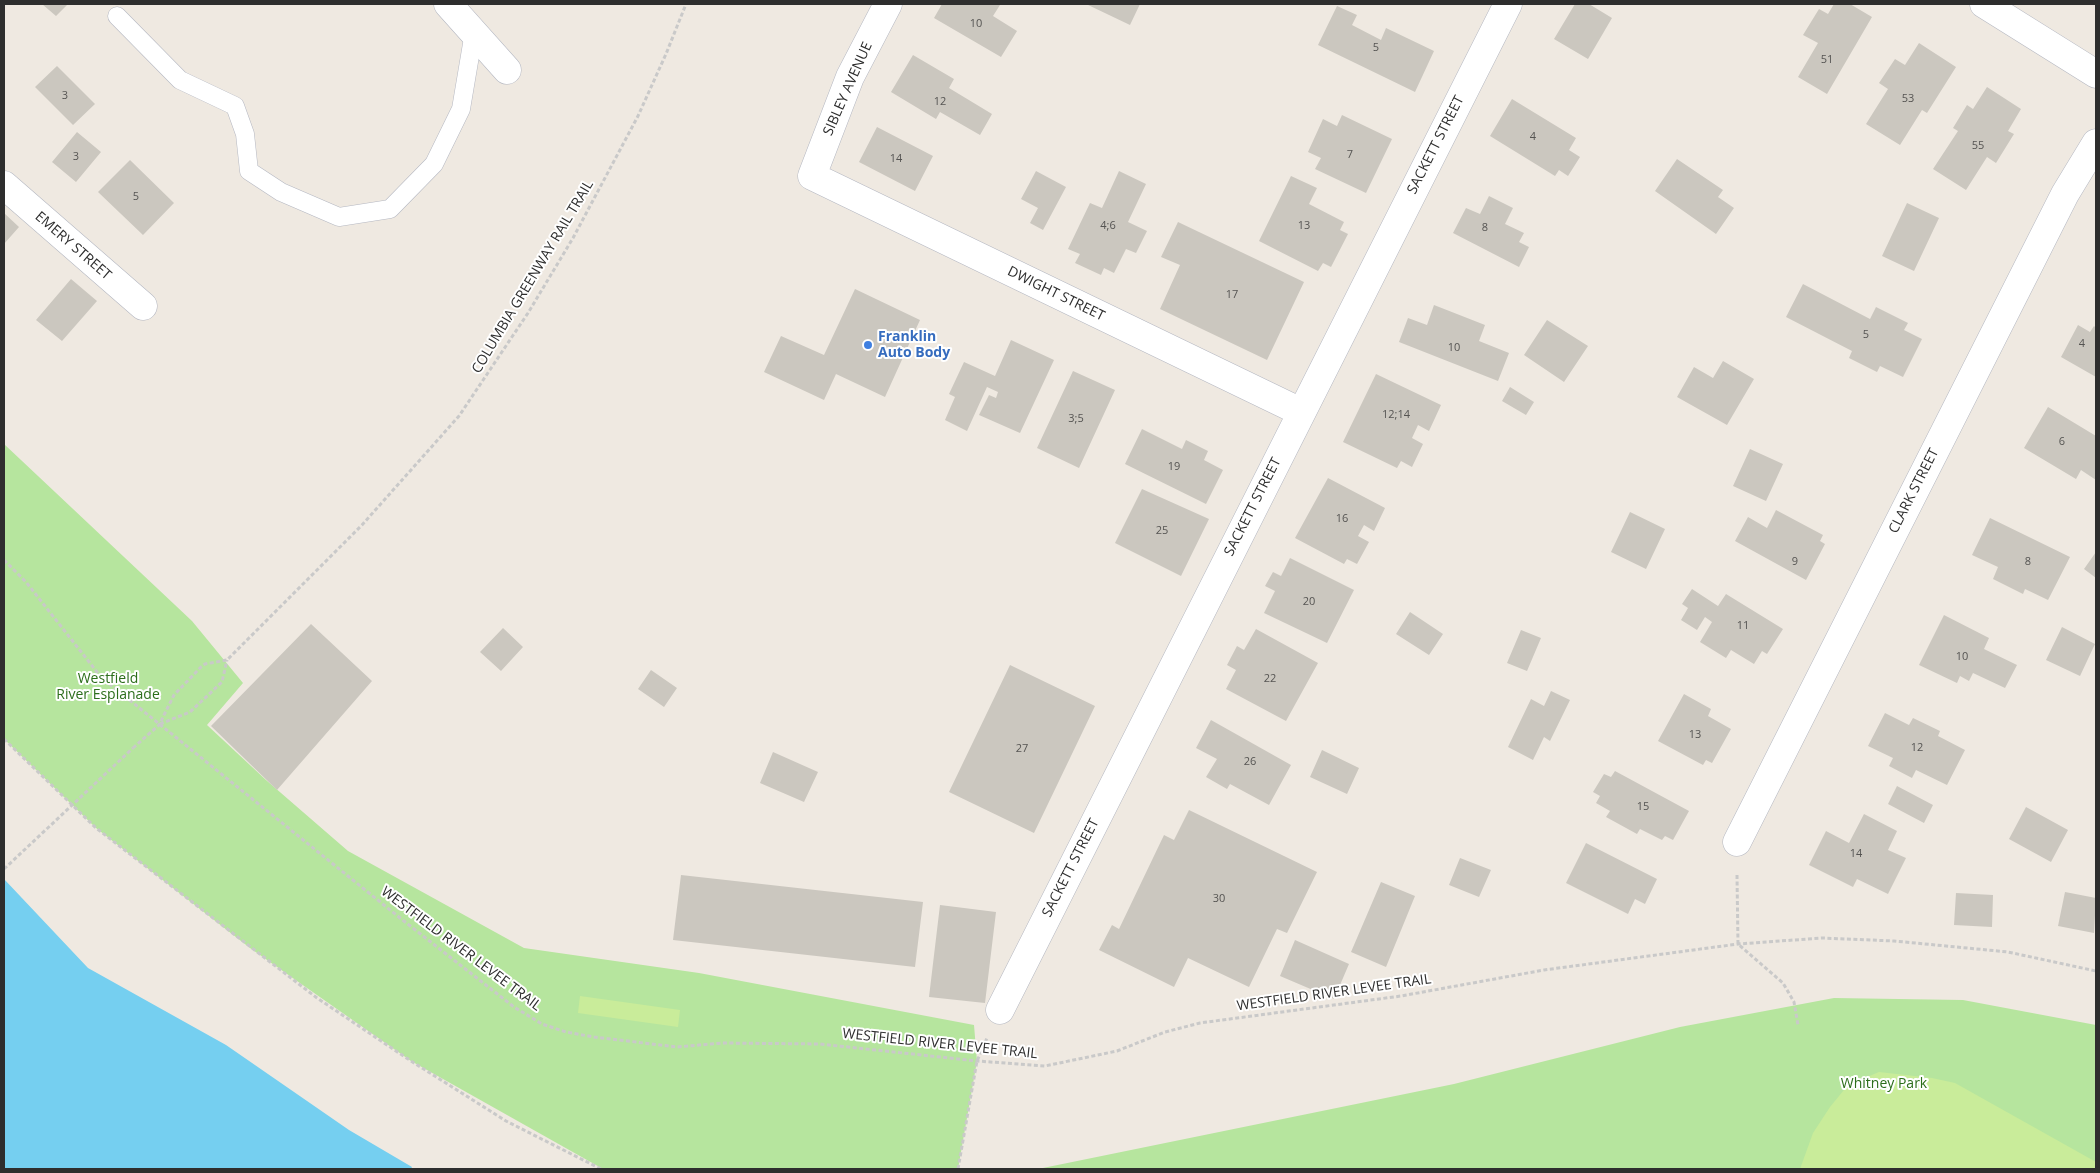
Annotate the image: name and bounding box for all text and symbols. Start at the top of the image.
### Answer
house number: 10 [970,17,982,31]
street label: SIBLEY AVENUE [820,40,876,138]
house number: 5 [1373,41,1379,55]
house number: 51 [1821,53,1833,67]
house number: 3 [62,89,68,103]
house number: 53 [1902,92,1914,106]
street label: SACKETT STREET [1404,93,1468,197]
house number: 12 [934,95,946,109]
house number: 4 [1530,130,1536,144]
house number: 55 [1972,139,1984,153]
house number: 7 [1347,148,1353,162]
house number: 3 [73,150,79,164]
house number: 14 [890,152,902,166]
street label: COLUMBIA GREENWAY RAIL TRAIL [469,177,597,377]
house number: 5 [133,190,139,204]
street label: EMERY STREET [31,208,115,284]
house number: 4;6 [1100,219,1116,233]
house number: 13 [1298,219,1310,233]
house number: 8 [1482,221,1488,235]
street label: DWIGHT STREET [1005,263,1107,325]
house number: 17 [1226,288,1238,302]
house number: 5 [1863,328,1869,342]
place label: Franklin Auto Body [878,329,950,362]
house number: 4 [2079,337,2085,351]
marker: Franklin Auto Body [862,339,874,351]
house number: 10 [1448,341,1460,355]
house number: 12;14 [1382,408,1410,422]
house number: 3;5 [1068,412,1084,426]
house number: 6 [2059,435,2065,449]
street label: CLARK STREET [1885,446,1943,536]
street label: SACKETT STREET [1221,455,1285,559]
house number: 19 [1168,460,1180,474]
house number: 16 [1336,512,1348,526]
house number: 25 [1156,524,1168,538]
house number: 9 [1792,555,1798,569]
house number: 8 [2025,555,2031,569]
house number: 20 [1303,595,1315,609]
house number: 11 [1737,619,1749,633]
house number: 10 [1956,650,1968,664]
park label: Westfield River Esplanade [56,671,160,704]
house number: 22 [1264,672,1276,686]
house number: 13 [1689,728,1701,742]
house number: 12 [1911,741,1923,755]
house number: 27 [1016,742,1028,756]
house number: 26 [1244,755,1256,769]
house number: 15 [1637,800,1649,814]
street label: SACKETT STREET [1039,816,1103,920]
house number: 14 [1850,847,1862,861]
street label: WESTFIELD RIVER LEVEE TRAIL [378,883,544,1015]
house number: 30 [1213,892,1225,906]
street label: WESTFIELD RIVER LEVEE TRAIL [1236,971,1432,1015]
street label: WESTFIELD RIVER LEVEE TRAIL [842,1025,1038,1063]
park label: Whitney Park [1841,1076,1927,1092]

